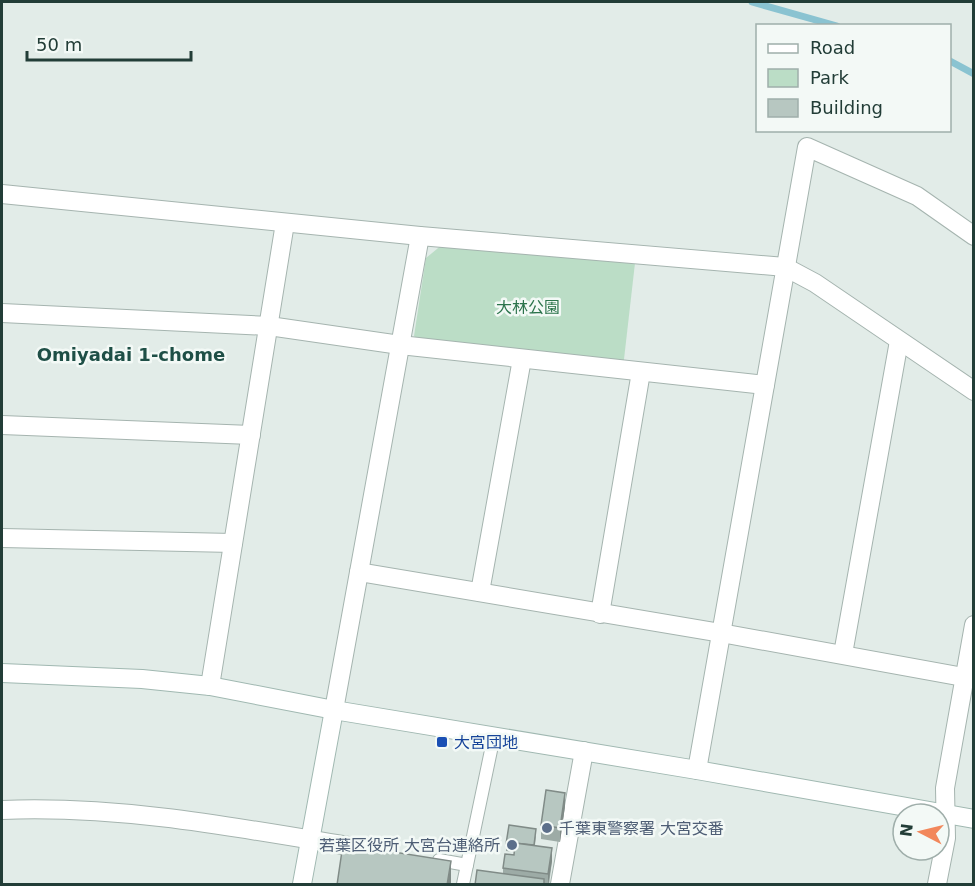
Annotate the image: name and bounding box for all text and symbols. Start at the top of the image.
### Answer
scale bar [27,24,190,62]
legend [756,24,951,132]
text: 50 m [36,34,82,55]
text: Road [810,37,855,58]
text: Park [810,67,849,88]
text: Building [810,97,883,118]
park label: 大林公園 [496,298,560,317]
district label: Omiyadai 1-chome [37,344,225,365]
place label: 大宮団地 [454,733,518,752]
marker: 大宮団地 [435,735,449,749]
north arrow [891,802,951,862]
place label: 千葉東警察署 大宮交番 [559,819,724,838]
marker: 千葉東警察署 大宮交番 [540,821,554,835]
text: N [896,822,917,838]
place label: 若葉区役所 大宮台連絡所 [319,836,500,855]
marker: 若葉区役所 大宮台連絡所 [505,838,519,852]

